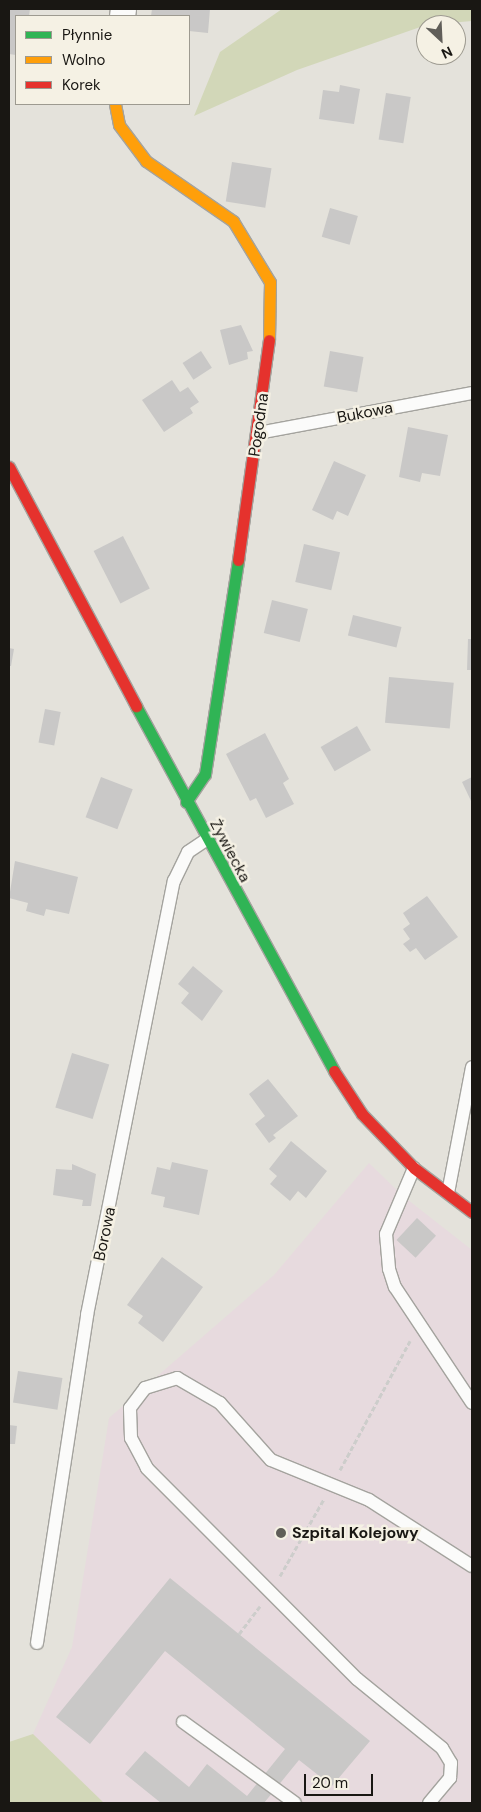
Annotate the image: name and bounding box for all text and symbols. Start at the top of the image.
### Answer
legend [15,15,190,105]
north arrow [416,15,466,65]
text: Płynnie [62,25,112,45]
text: N [438,42,455,63]
text: Wolno [62,50,106,70]
text: Korek [62,75,101,95]
street label: Pogodna [245,392,273,458]
street label: Bukowa [336,398,394,428]
street label: Żywiecka [205,816,255,886]
street label: Borowa [90,1205,120,1263]
place label: Szpital Kolejowy [292,1523,419,1543]
marker: Szpital Kolejowy [274,1526,288,1540]
scale bar [306,1764,375,1796]
text: 20 m [312,1773,348,1793]

